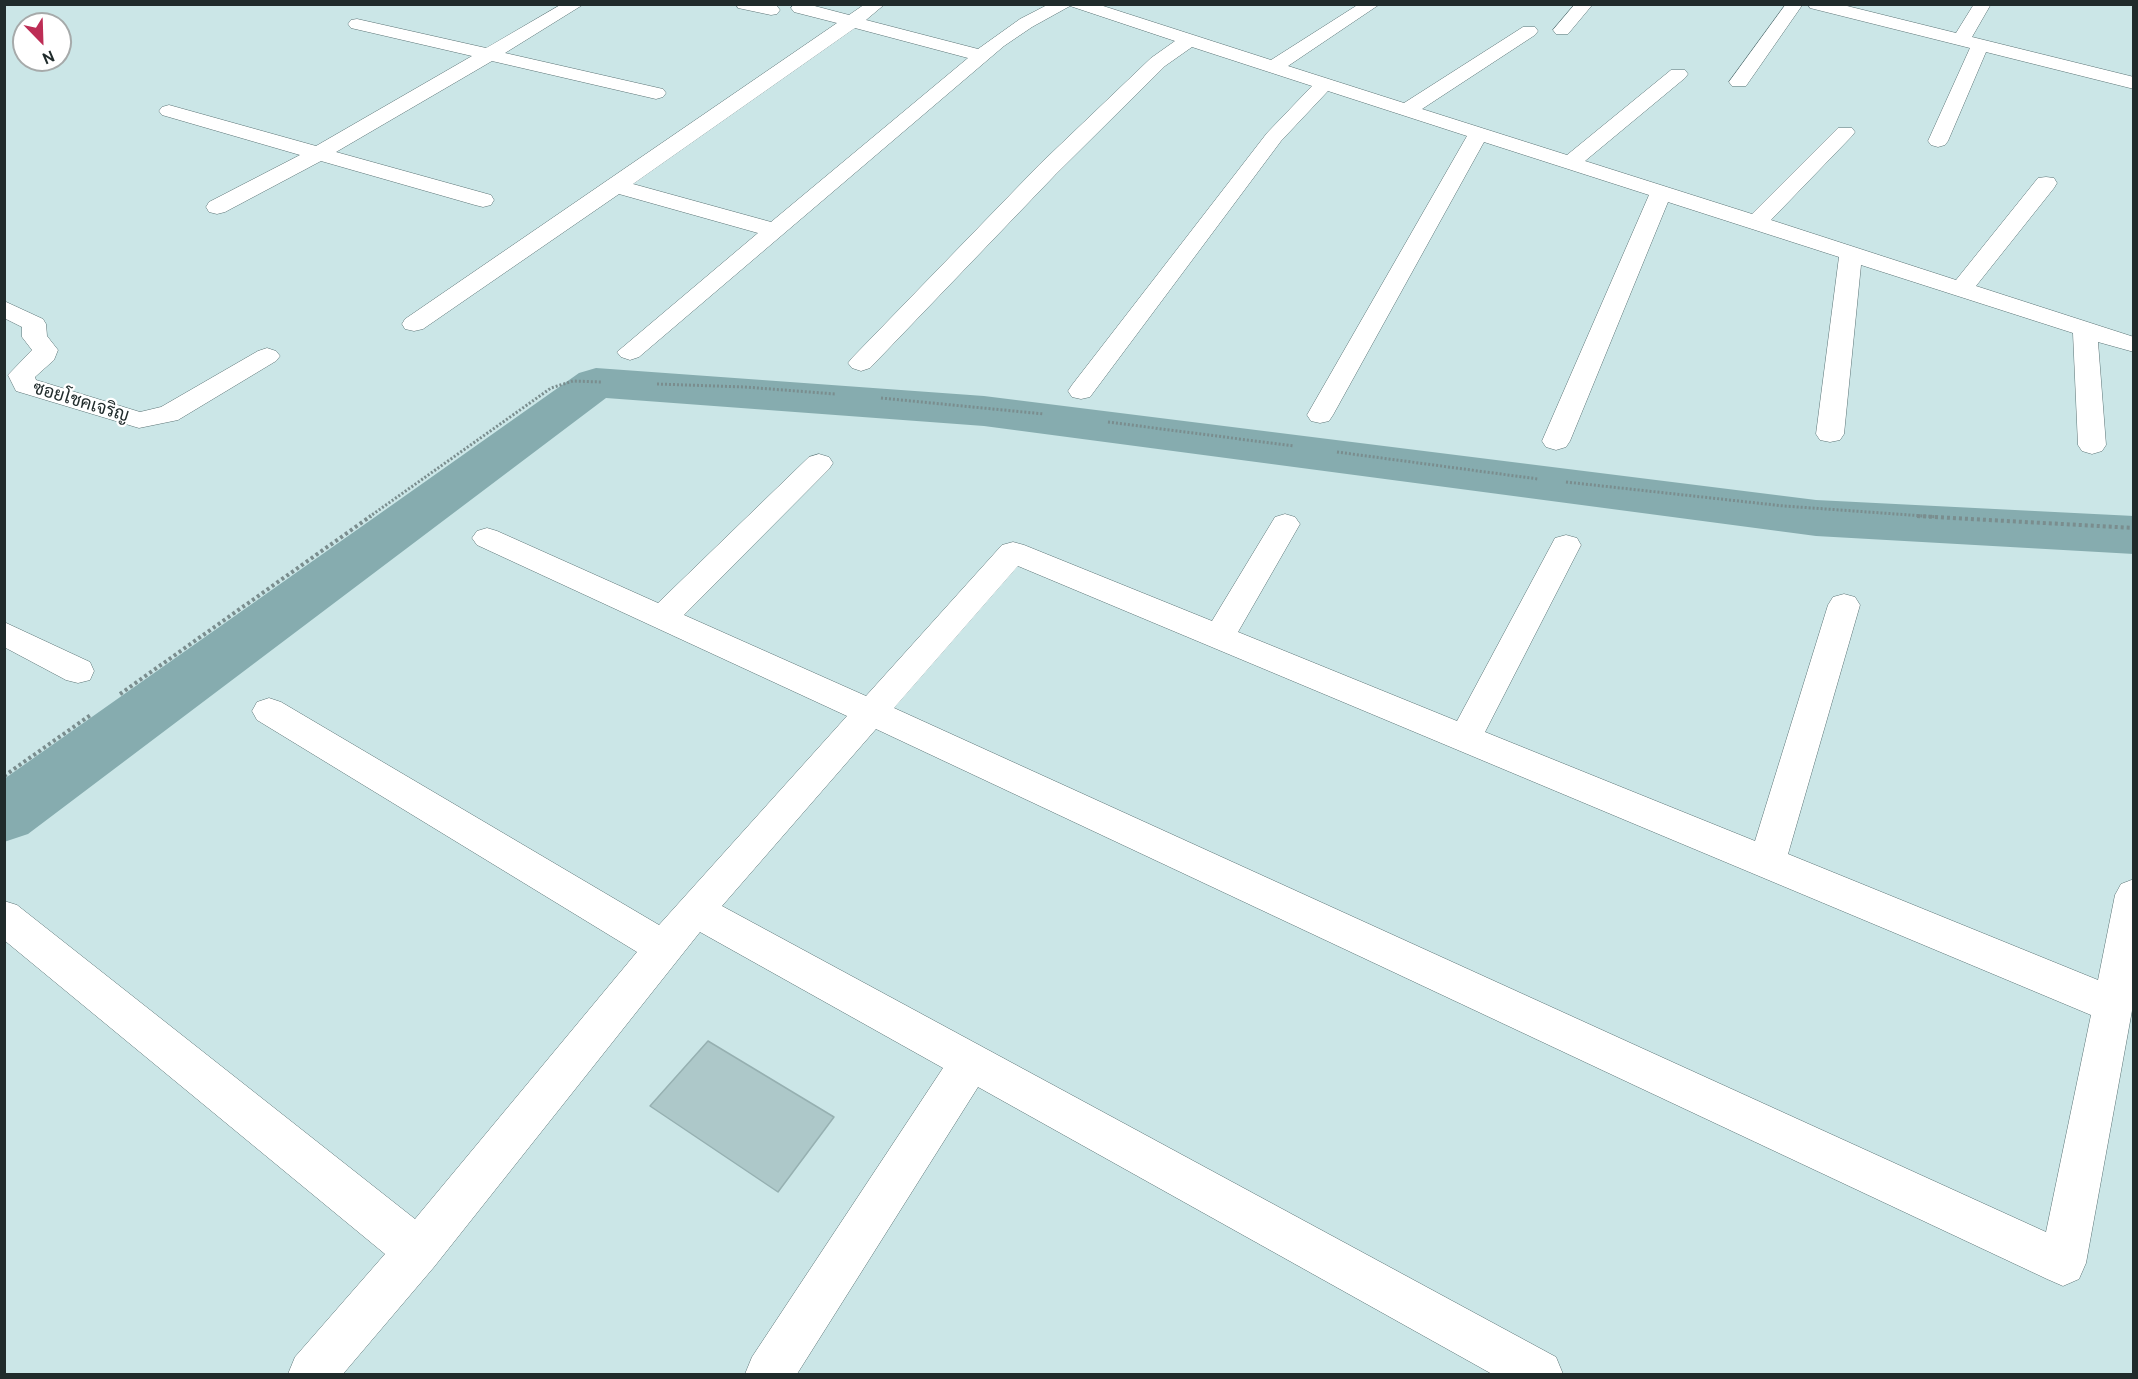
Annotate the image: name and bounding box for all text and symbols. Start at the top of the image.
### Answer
north arrow [12,12,72,72]
text: N [40,46,57,68]
street label: ซอยโชคเจริญ [30,377,132,427]

